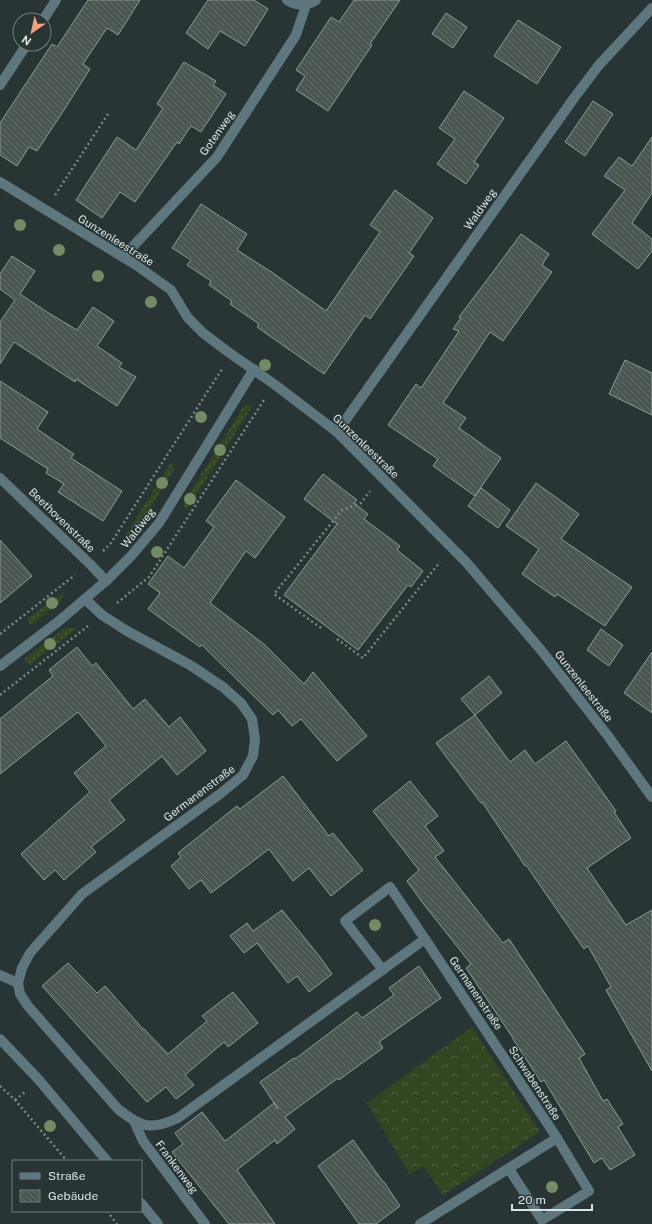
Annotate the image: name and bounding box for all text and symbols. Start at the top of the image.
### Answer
north arrow [12,12,52,52]
text: N [19,33,33,48]
street label: Gotenweg [197,108,237,158]
street label: Waldweg [462,186,499,232]
street label: Gunzenleestraße [76,212,156,268]
street label: Gunzenleestraße [331,412,401,480]
street label: Beethovenstraße [27,485,97,555]
street label: Waldweg [119,506,157,550]
street label: Gunzenleestraße [553,648,615,724]
street label: Germanenstraße [161,762,237,824]
street label: Germanenstraße [447,954,505,1032]
street label: Schwabenstraße [507,1044,563,1122]
street label: Frankenweg [153,1138,201,1196]
legend [12,1160,142,1212]
text: Straße [48,1169,86,1183]
scale bar [512,1186,592,1212]
text: Gebäude [48,1189,98,1203]
text: 20 m [518,1193,546,1207]

